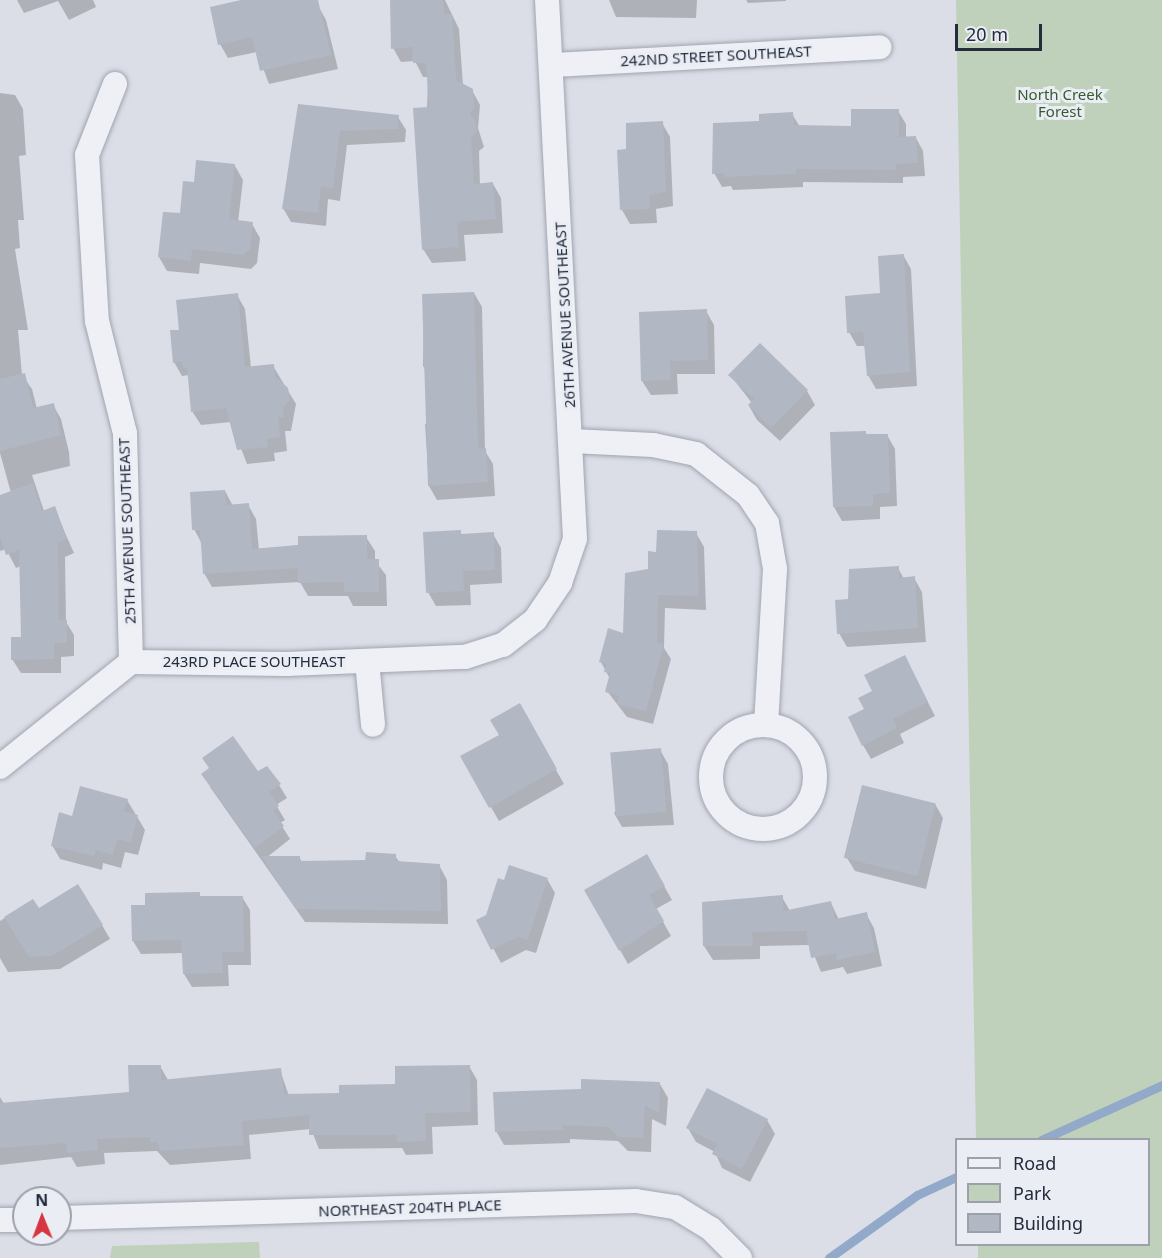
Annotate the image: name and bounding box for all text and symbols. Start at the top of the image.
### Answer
scale bar [958,12,1045,50]
text: 20 m [966,22,1008,46]
street label: 242ND STREET SOUTHEAST [620,42,812,70]
park label: North Creek Forest [1017,85,1103,120]
street label: 26TH AVENUE SOUTHEAST [551,221,579,409]
street label: 25TH AVENUE SOUTHEAST [115,438,139,624]
street label: 243RD PLACE SOUTHEAST [163,653,345,671]
legend [955,1138,1150,1246]
text: Road [1013,1151,1056,1175]
text: Park [1013,1181,1051,1205]
north arrow [12,1186,72,1246]
text: N [35,1189,48,1211]
street label: NORTHEAST 204TH PLACE [318,1196,502,1220]
text: Building [1013,1211,1083,1235]

